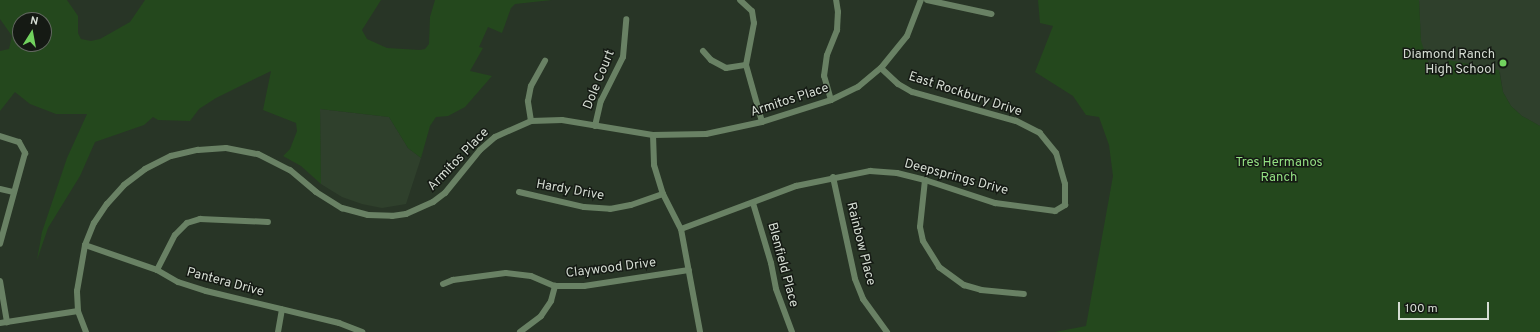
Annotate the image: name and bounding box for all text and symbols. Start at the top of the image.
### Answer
north arrow [12,12,52,52]
text: N [29,14,39,29]
street label: Dole Court [581,48,619,112]
place label: Diamond Ranch High School [1403,48,1495,79]
marker: Diamond Ranch High School [1498,58,1508,68]
street label: East Rockbury Drive [906,69,1024,121]
street label: Armitos Place [749,81,831,121]
street label: Armitos Place [425,125,493,195]
park label: Tres Hermanos Ranch [1235,156,1323,187]
street label: Deepsprings Drive [902,157,1010,199]
street label: Hardy Drive [535,177,605,205]
street label: Rainbow Place [842,201,878,287]
street label: Blenfield Place [763,221,801,309]
street label: Claywood Drive [565,256,657,282]
street label: Pantera Drive [185,265,265,301]
scale bar [1400,294,1491,320]
text: 100 m [1405,301,1438,317]

